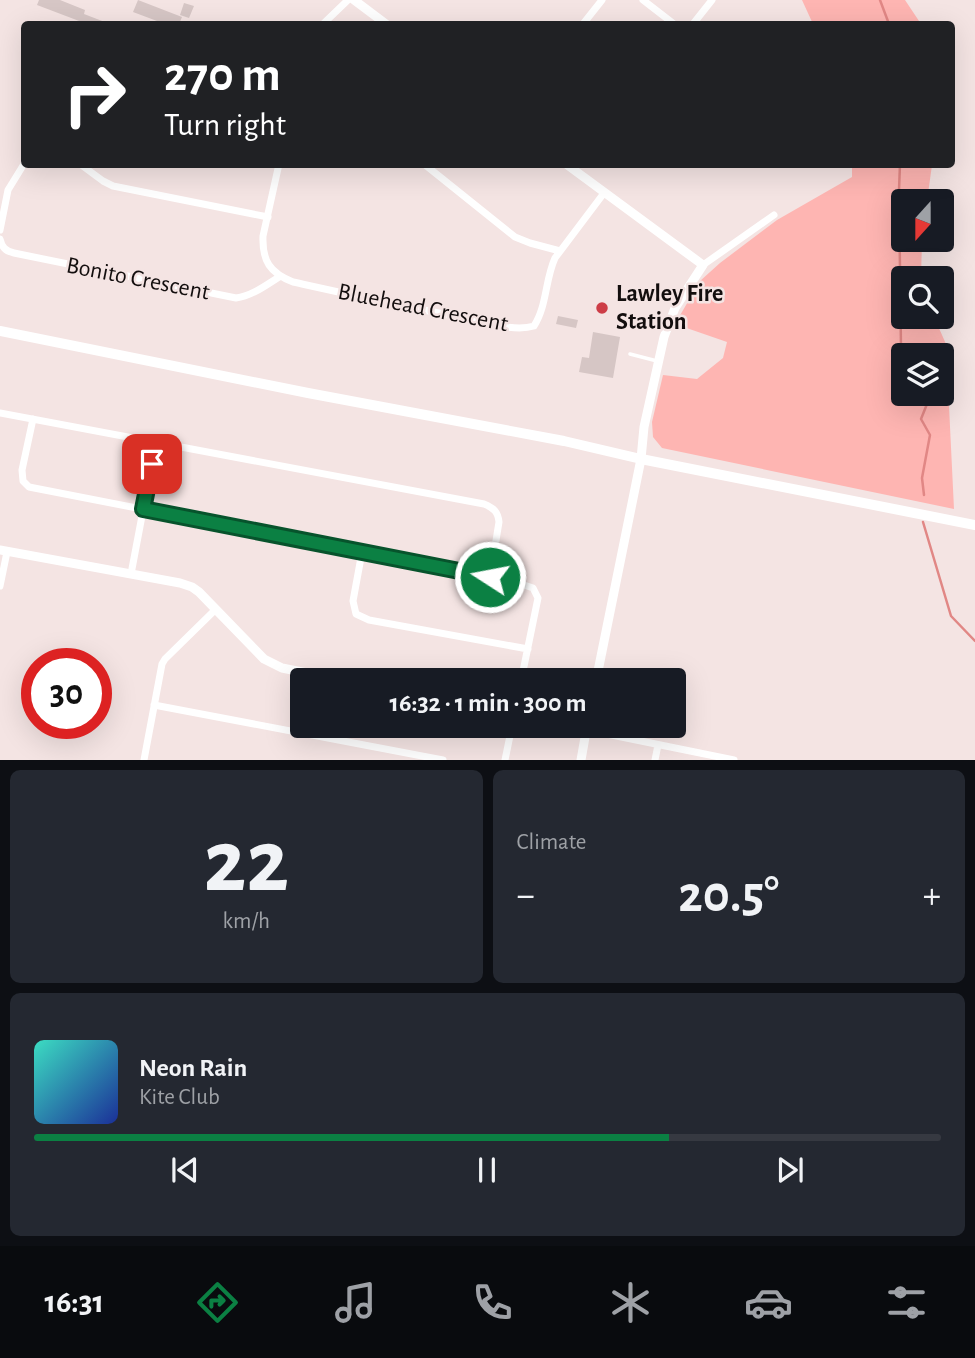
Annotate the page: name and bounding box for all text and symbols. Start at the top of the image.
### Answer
icon: right [49,49,140,140]
text: 270 m [164,51,281,100]
text: Turn right [164,109,286,141]
north arrow [891,189,954,252]
map controls [891,189,954,406]
street label: Bonito Crescent [64,253,212,305]
button: search [891,266,954,329]
street label: Bluehead Crescent [336,280,511,336]
place label: Lawley Fire Station [616,282,723,334]
marker: Lawley Fire Station [594,300,610,316]
button: layers [891,343,954,406]
pin [122,434,182,494]
icon: arrive [133,445,171,483]
position arrow [453,540,527,614]
speed limit sign: 30 [21,648,112,739]
text: 16:32 · 1 min · 300 m [390,690,586,716]
text: 22 [203,817,289,908]
text: Climate [517,831,586,854]
text: 20.5° [678,869,779,921]
text: − [517,877,535,915]
text: + [923,877,941,915]
text: km/h [223,910,270,933]
text: Neon Rain [139,1055,247,1081]
text: Kite Club [139,1086,220,1109]
icon: previous [166,1151,204,1189]
icon: pause [468,1151,506,1189]
icon: next [771,1151,809,1189]
icon: directions [193,1278,242,1327]
icon: music [331,1278,380,1327]
icon: phone [468,1278,517,1327]
icon: climate [606,1278,655,1327]
icon: car [744,1278,793,1327]
icon: filters [882,1278,931,1327]
text: 16:31 [44,1286,104,1318]

